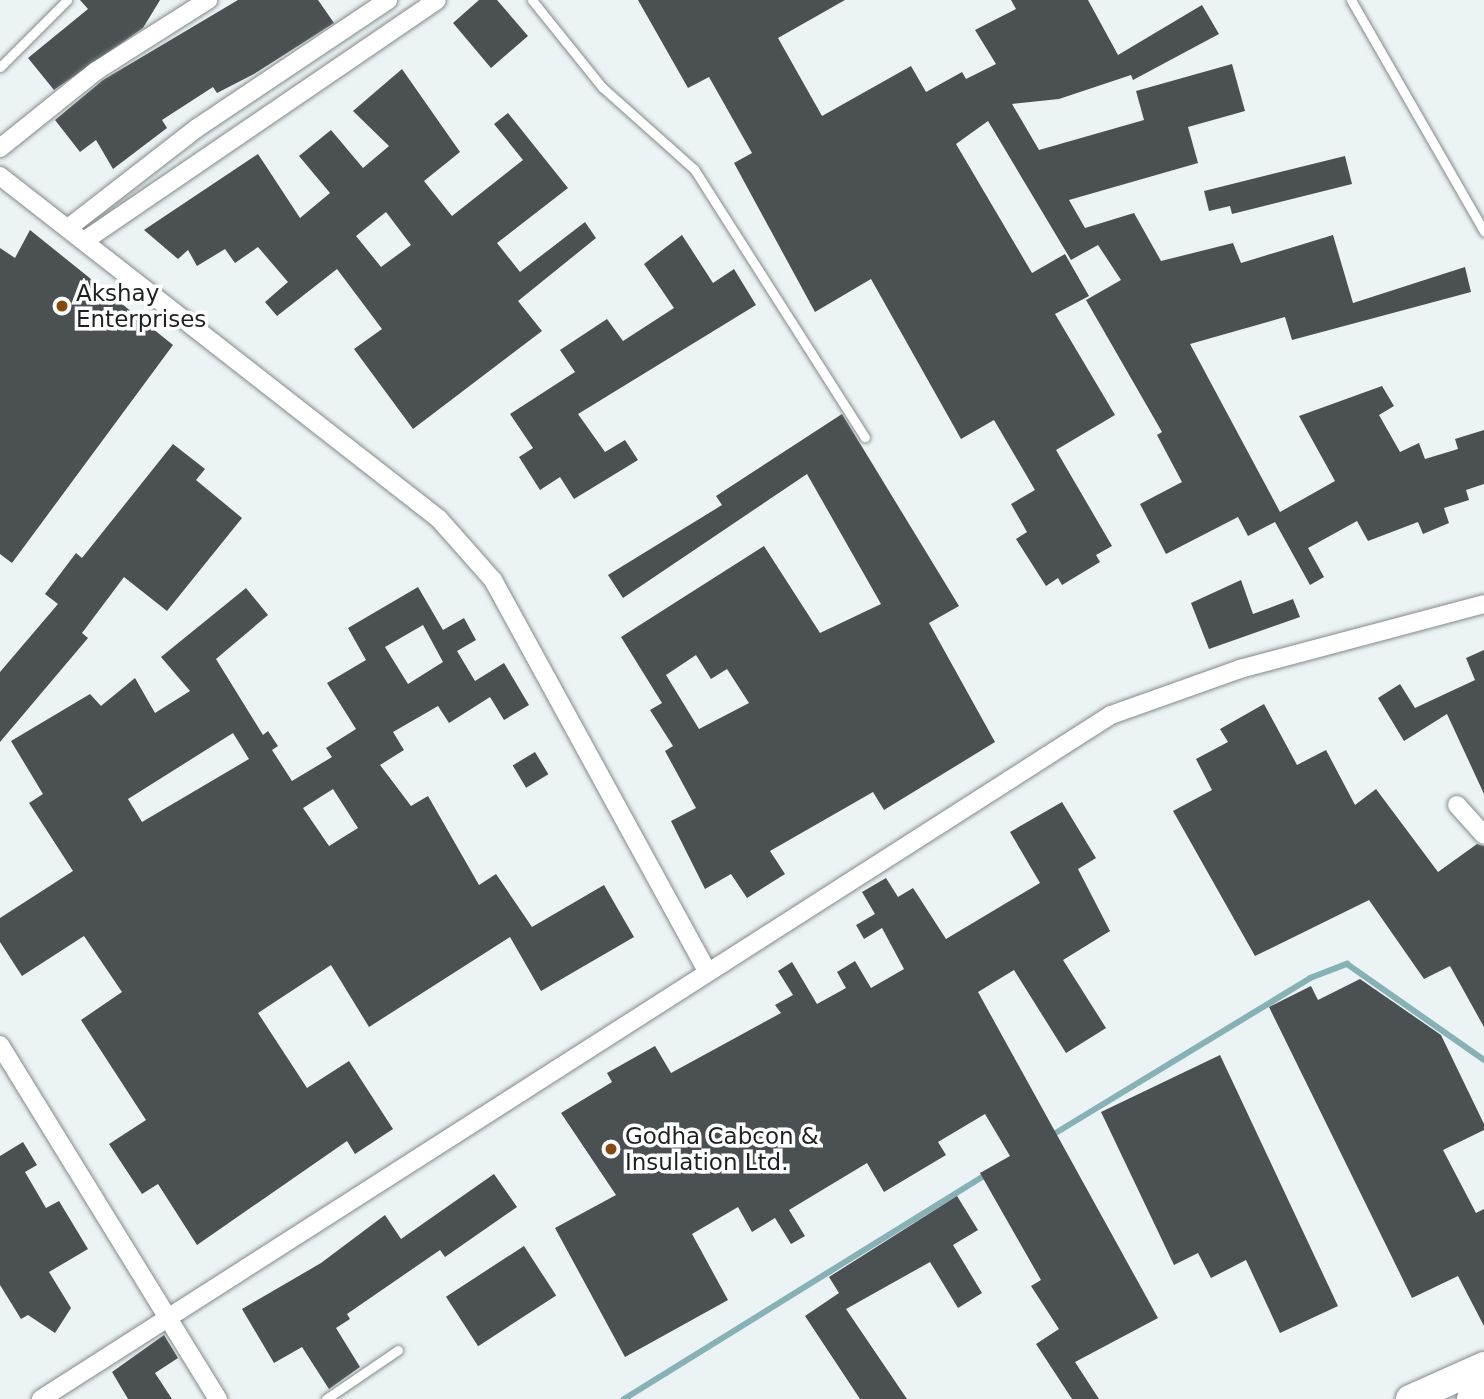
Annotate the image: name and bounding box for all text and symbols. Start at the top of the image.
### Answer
place label: Akshay Enterprises [76,279,206,333]
marker: Akshay Enterprises [54,298,70,314]
place label: Godha Cabcon & Insulation Ltd. [625,1122,819,1176]
marker: Godha Cabcon & Insulation Ltd. [603,1141,619,1157]

